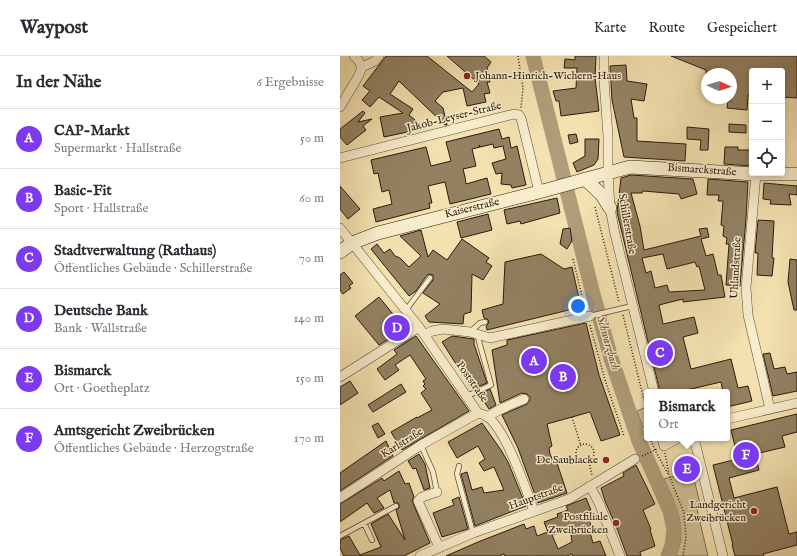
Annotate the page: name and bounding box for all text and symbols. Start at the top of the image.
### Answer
text: Waypost [20,16,88,40]
text: Karte [594,19,626,37]
text: Route [648,19,685,37]
text: Gespeichert [707,19,777,37]
north arrow [701,68,737,104]
map controls [749,68,785,176]
button: + [749,68,785,104]
place label: Johann-Hinrich-Wichern-Haus [473,69,621,83]
marker: Johann-Hinrich-Wichern-Haus [462,71,472,81]
text: In der Nähe [16,72,101,93]
text: 6 Ergebnisse [256,74,324,91]
street label: Jakob-Leyser-Straße [403,98,503,136]
button: − [749,104,785,140]
text: CAP-Markt [54,121,130,140]
text: A [25,130,33,147]
text: 50 m [300,130,324,147]
text: Supermarkt · Hallstraße [54,140,182,157]
button: locate [749,140,785,176]
street label: Bismarckstraße [667,161,737,179]
text: Basic-Fit [54,181,112,200]
text: B [25,190,33,207]
text: 60 m [299,190,324,207]
street label: Schillerstraße [615,193,639,255]
street label: Kaiserstraße [443,194,501,222]
text: Sport · Hallstraße [54,200,148,217]
street label: Uhlandstraße [727,237,745,299]
text: Stadtverwaltung (Rathaus) [54,241,216,260]
text: C [24,250,34,267]
text: 70 m [299,250,324,267]
text: Öffentliches Gebäude · Schillerstraße [54,260,252,277]
your location [568,296,588,316]
text: Deutsche Bank [54,301,148,320]
text: D [24,310,34,327]
text: 140 m [294,310,324,327]
pin: D [384,313,410,343]
water label: Schwarzbach [593,314,623,372]
text: Bank · Wallstraße [54,320,147,337]
pin: C [647,338,673,368]
pin: A [521,346,547,376]
street label: Poststraße [453,359,491,405]
text: Bismarck [54,361,111,380]
pin: B [550,362,576,392]
text: E [24,370,34,387]
text: 150 m [295,370,324,387]
text: Ort · Goetheplatz [54,380,150,397]
popup [644,389,730,441]
text: Bismarck [658,397,716,416]
text: Ort [658,416,678,433]
text: Amtsgericht Zweibrücken [54,421,215,440]
street label: Karlstraße [378,425,426,461]
text: F [25,430,33,447]
text: 170 m [294,430,324,447]
text: Öffentliches Gebäude · Herzogstraße [54,440,254,457]
pin: F [733,440,759,470]
place label: De Saublacke [536,453,598,467]
pin: E [674,454,700,484]
marker: De Saublacke [601,455,611,465]
street label: Hauptstraße [507,481,565,513]
place label: Landgericht Zweibrücken [686,498,746,525]
marker: Landgericht Zweibrücken [749,506,759,516]
place label: Postfiliale Zweibrücken [548,510,608,537]
marker: Postfiliale Zweibrücken [611,518,621,528]

